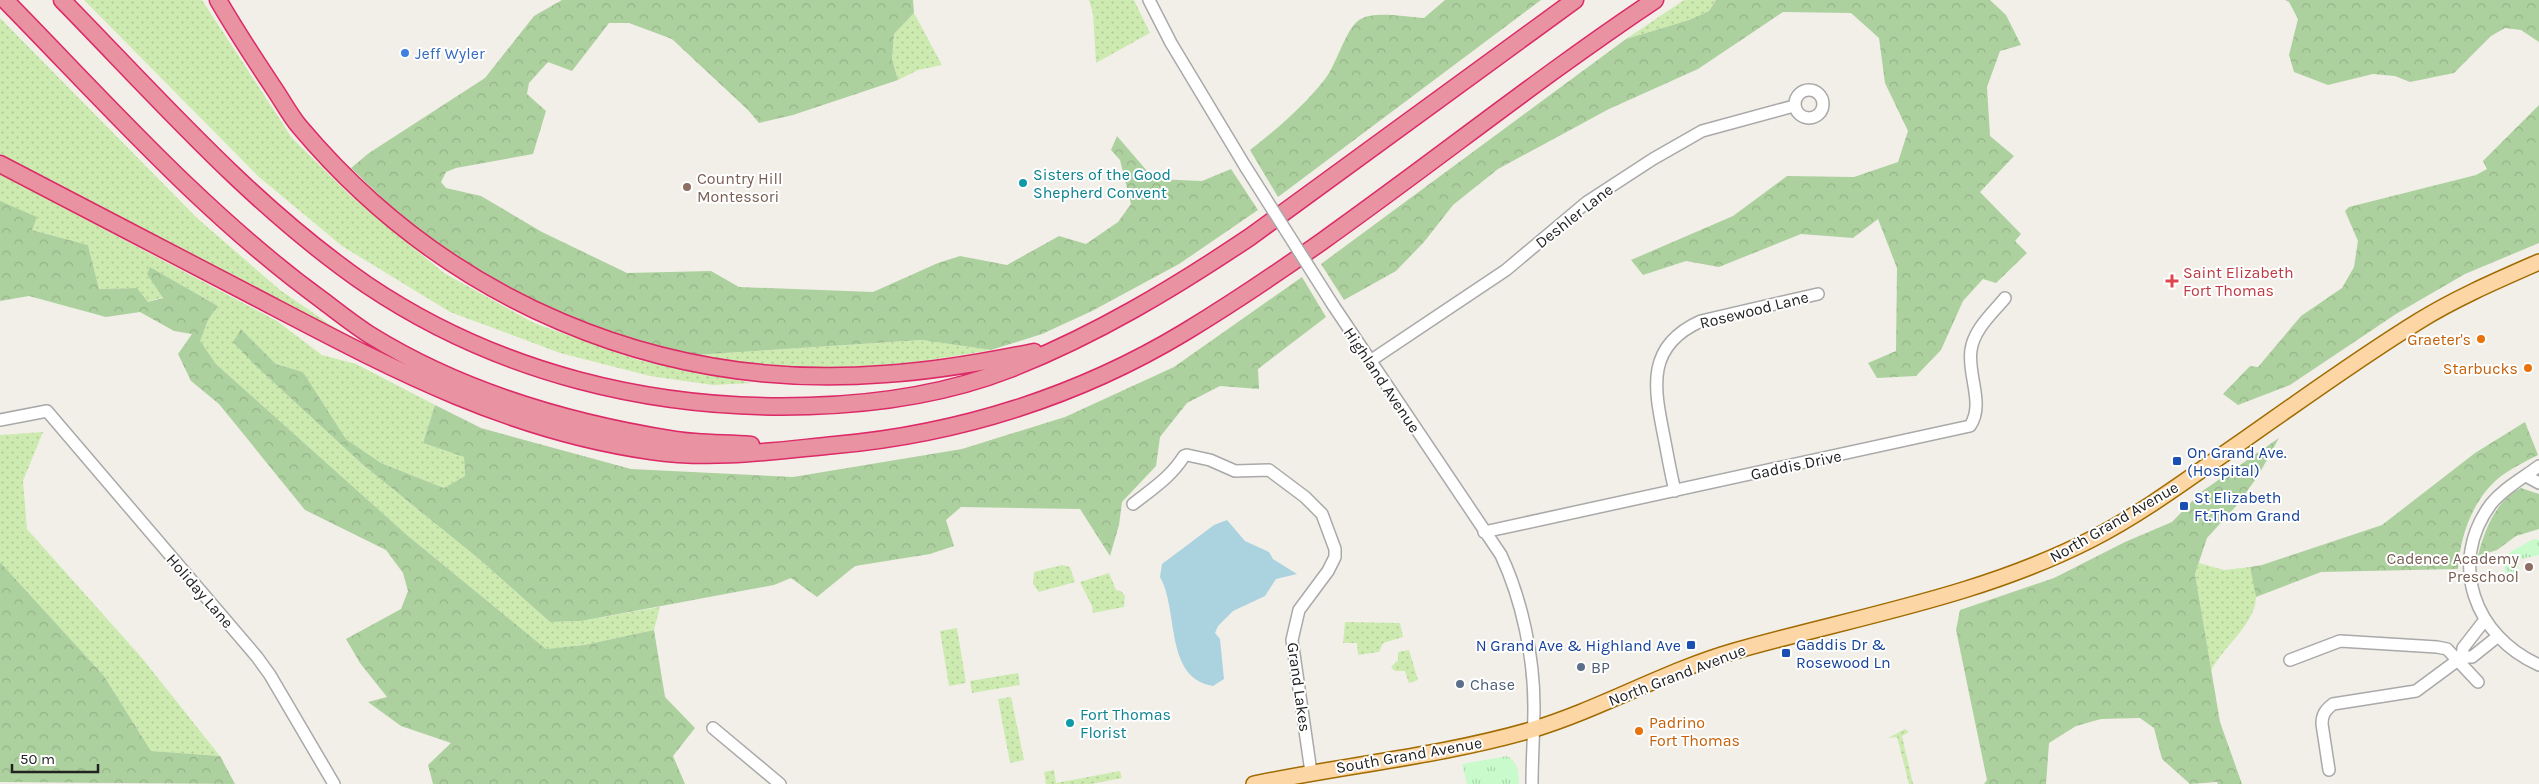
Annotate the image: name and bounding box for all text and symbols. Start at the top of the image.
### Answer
place label: Jeff Wyler [415,44,485,63]
marker: Jeff Wyler [399,47,411,59]
place label: Sisters of the Good Shepherd Convent [1033,165,1171,202]
place label: Country Hill Montessori [697,169,782,206]
marker: Sisters of the Good Shepherd Convent [1017,177,1029,189]
street label: Deshler Lane [1531,180,1617,252]
marker: Country Hill Montessori [681,181,693,193]
place label: Saint Elizabeth Fort Thomas [2183,263,2294,300]
marker: Saint Elizabeth Fort Thomas [2165,274,2179,288]
street label: Rosewood Lane [1698,287,1810,333]
street label: Highland Avenue [1340,324,1424,436]
place label: Graeter's [2407,330,2471,349]
marker: Graeter's [2475,333,2487,345]
place label: Starbucks [2443,359,2518,378]
marker: Starbucks [2522,362,2534,374]
place label: On Grand Ave. (Hospital) [2187,443,2287,480]
street label: Gaddis Drive [1749,446,1843,484]
marker: On Grand Ave. (Hospital) [2171,455,2183,467]
street label: North Grand Avenue [2046,477,2182,567]
place label: St Elizabeth Ft.Thom Grand [2194,488,2300,525]
marker: St Elizabeth Ft.Thom Grand [2178,500,2190,512]
place label: Cadence Academy Preschool [2386,549,2520,586]
street label: Holiday Lane [163,550,237,632]
marker: Cadence Academy Preschool [2523,561,2535,573]
place label: Gaddis Dr & Rosewood Ln [1796,635,1891,672]
place label: N Grand Ave & Highland Ave [1476,636,1681,655]
marker: N Grand Ave & Highland Ave [1685,639,1697,651]
street label: North Grand Avenue [1606,640,1748,710]
street label: Grand Lakes [1283,641,1315,733]
marker: Gaddis Dr & Rosewood Ln [1780,647,1792,659]
place label: BP [1591,658,1610,677]
marker: BP [1575,661,1587,673]
place label: Chase [1470,675,1515,694]
marker: Chase [1454,678,1466,690]
place label: Fort Thomas Florist [1080,705,1171,742]
place label: Padrino Fort Thomas [1649,713,1740,750]
marker: Fort Thomas Florist [1064,717,1076,729]
marker: Padrino Fort Thomas [1633,725,1645,737]
street label: South Grand Avenue [1334,733,1484,777]
scale bar [12,742,99,774]
text: 50 m [20,750,55,768]

